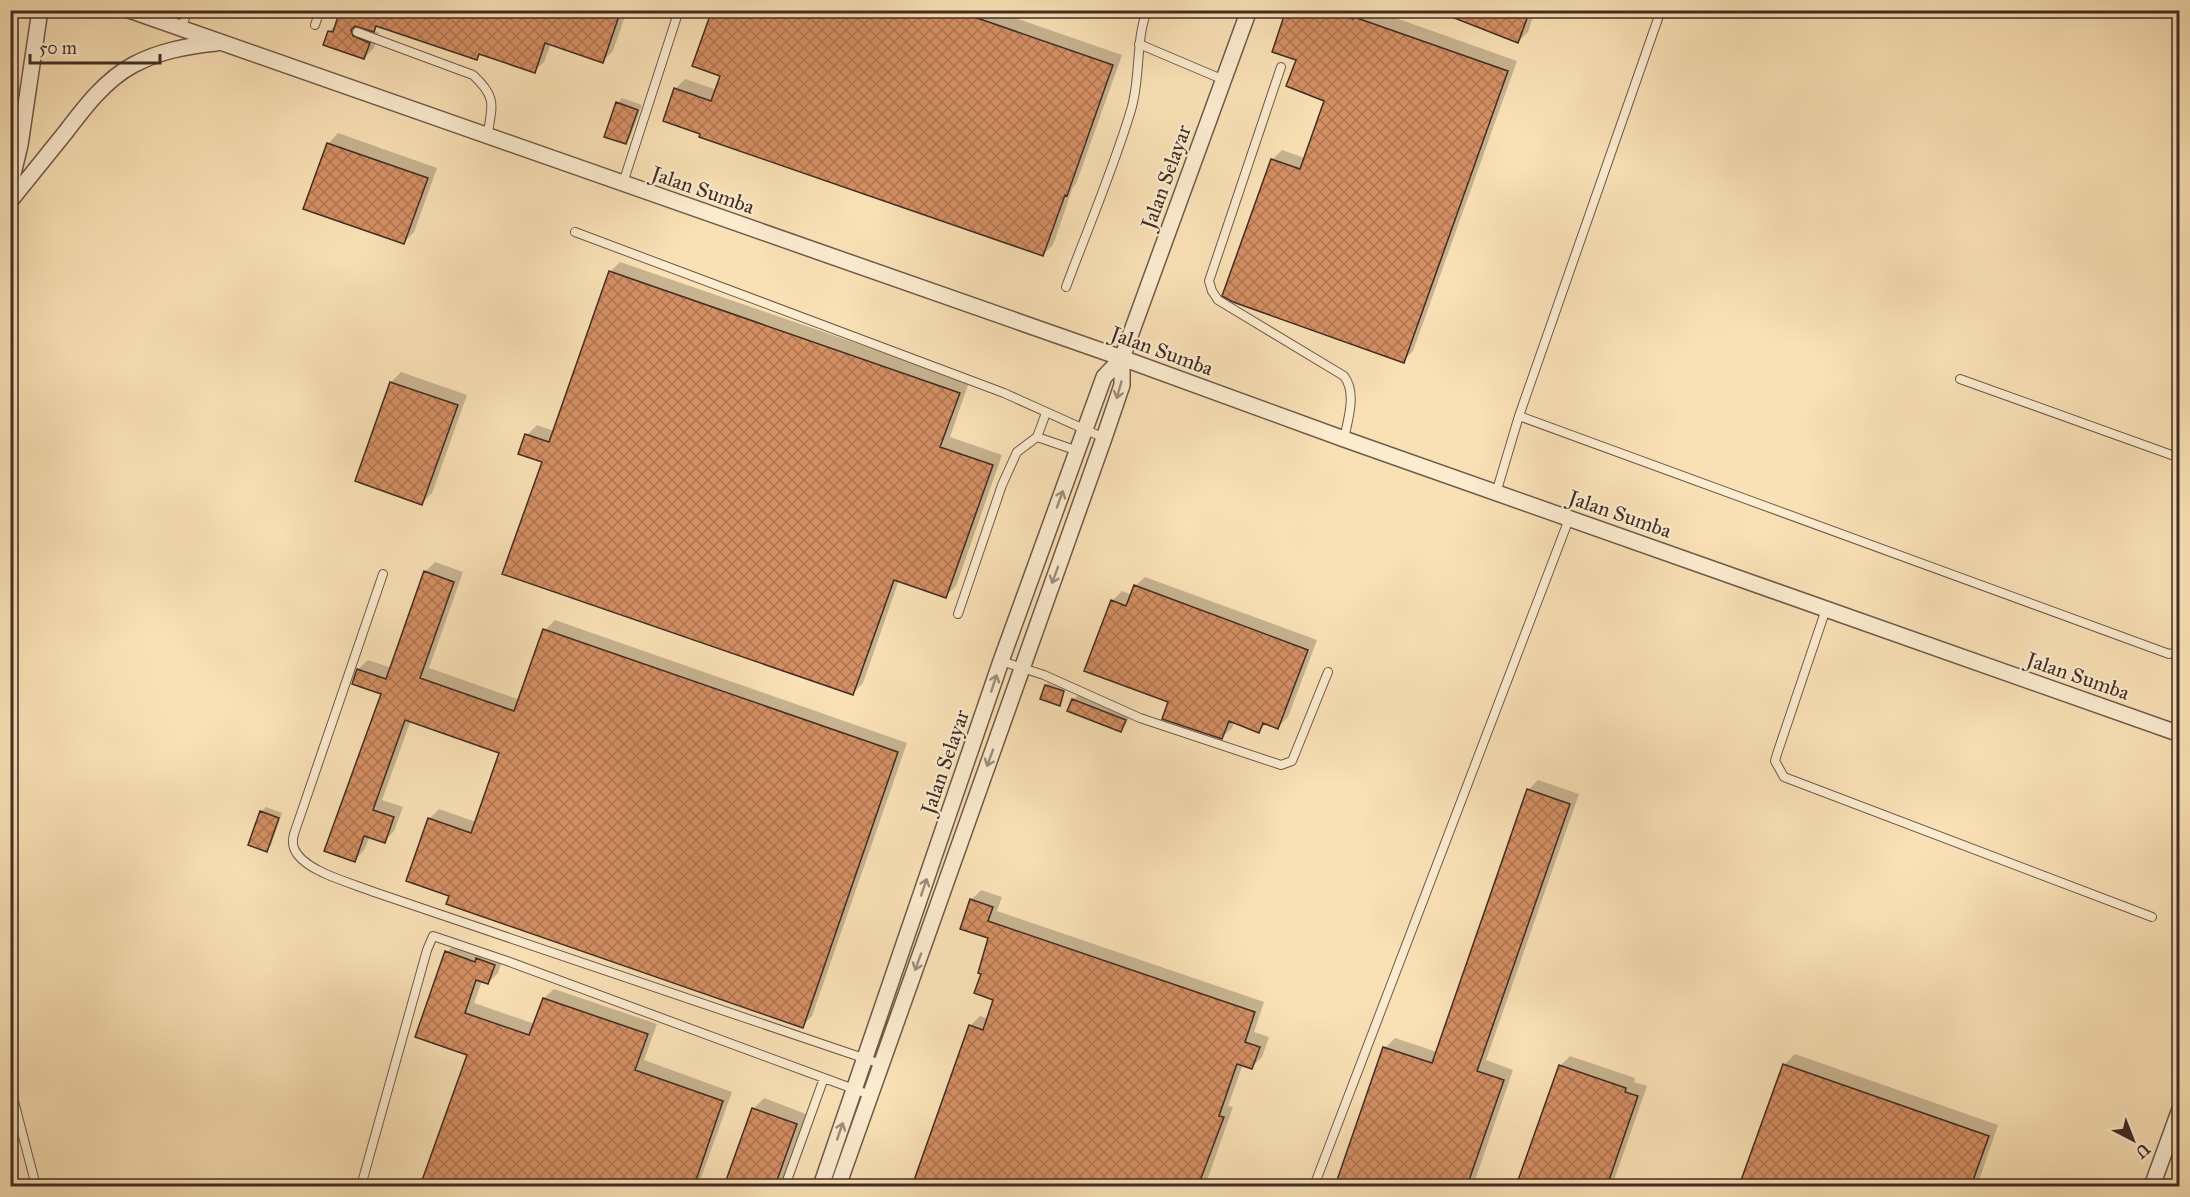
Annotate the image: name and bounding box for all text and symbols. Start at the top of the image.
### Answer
scale bar [30,27,160,65]
text: 50 m [39,37,77,59]
street label: Jalan Selayar [1134,121,1197,235]
street label: Jalan Sumba [646,160,758,220]
street label: Jalan Sumba [1105,320,1217,382]
one-way arrow [1113,381,1125,400]
street label: Jalan Sumba [1563,484,1675,544]
one-way arrow [1056,491,1067,509]
one-way arrow [1049,565,1060,583]
street label: Jalan Sumba [2021,646,2133,706]
one-way arrow [989,674,1000,693]
street label: Jalan Selayar [914,706,975,820]
one-way arrow [984,748,995,767]
one-way arrow [920,878,931,897]
one-way arrow [911,952,922,971]
north arrow [2103,1110,2163,1170]
one-way arrow [836,1122,847,1141]
text: U [2131,1139,2154,1162]

